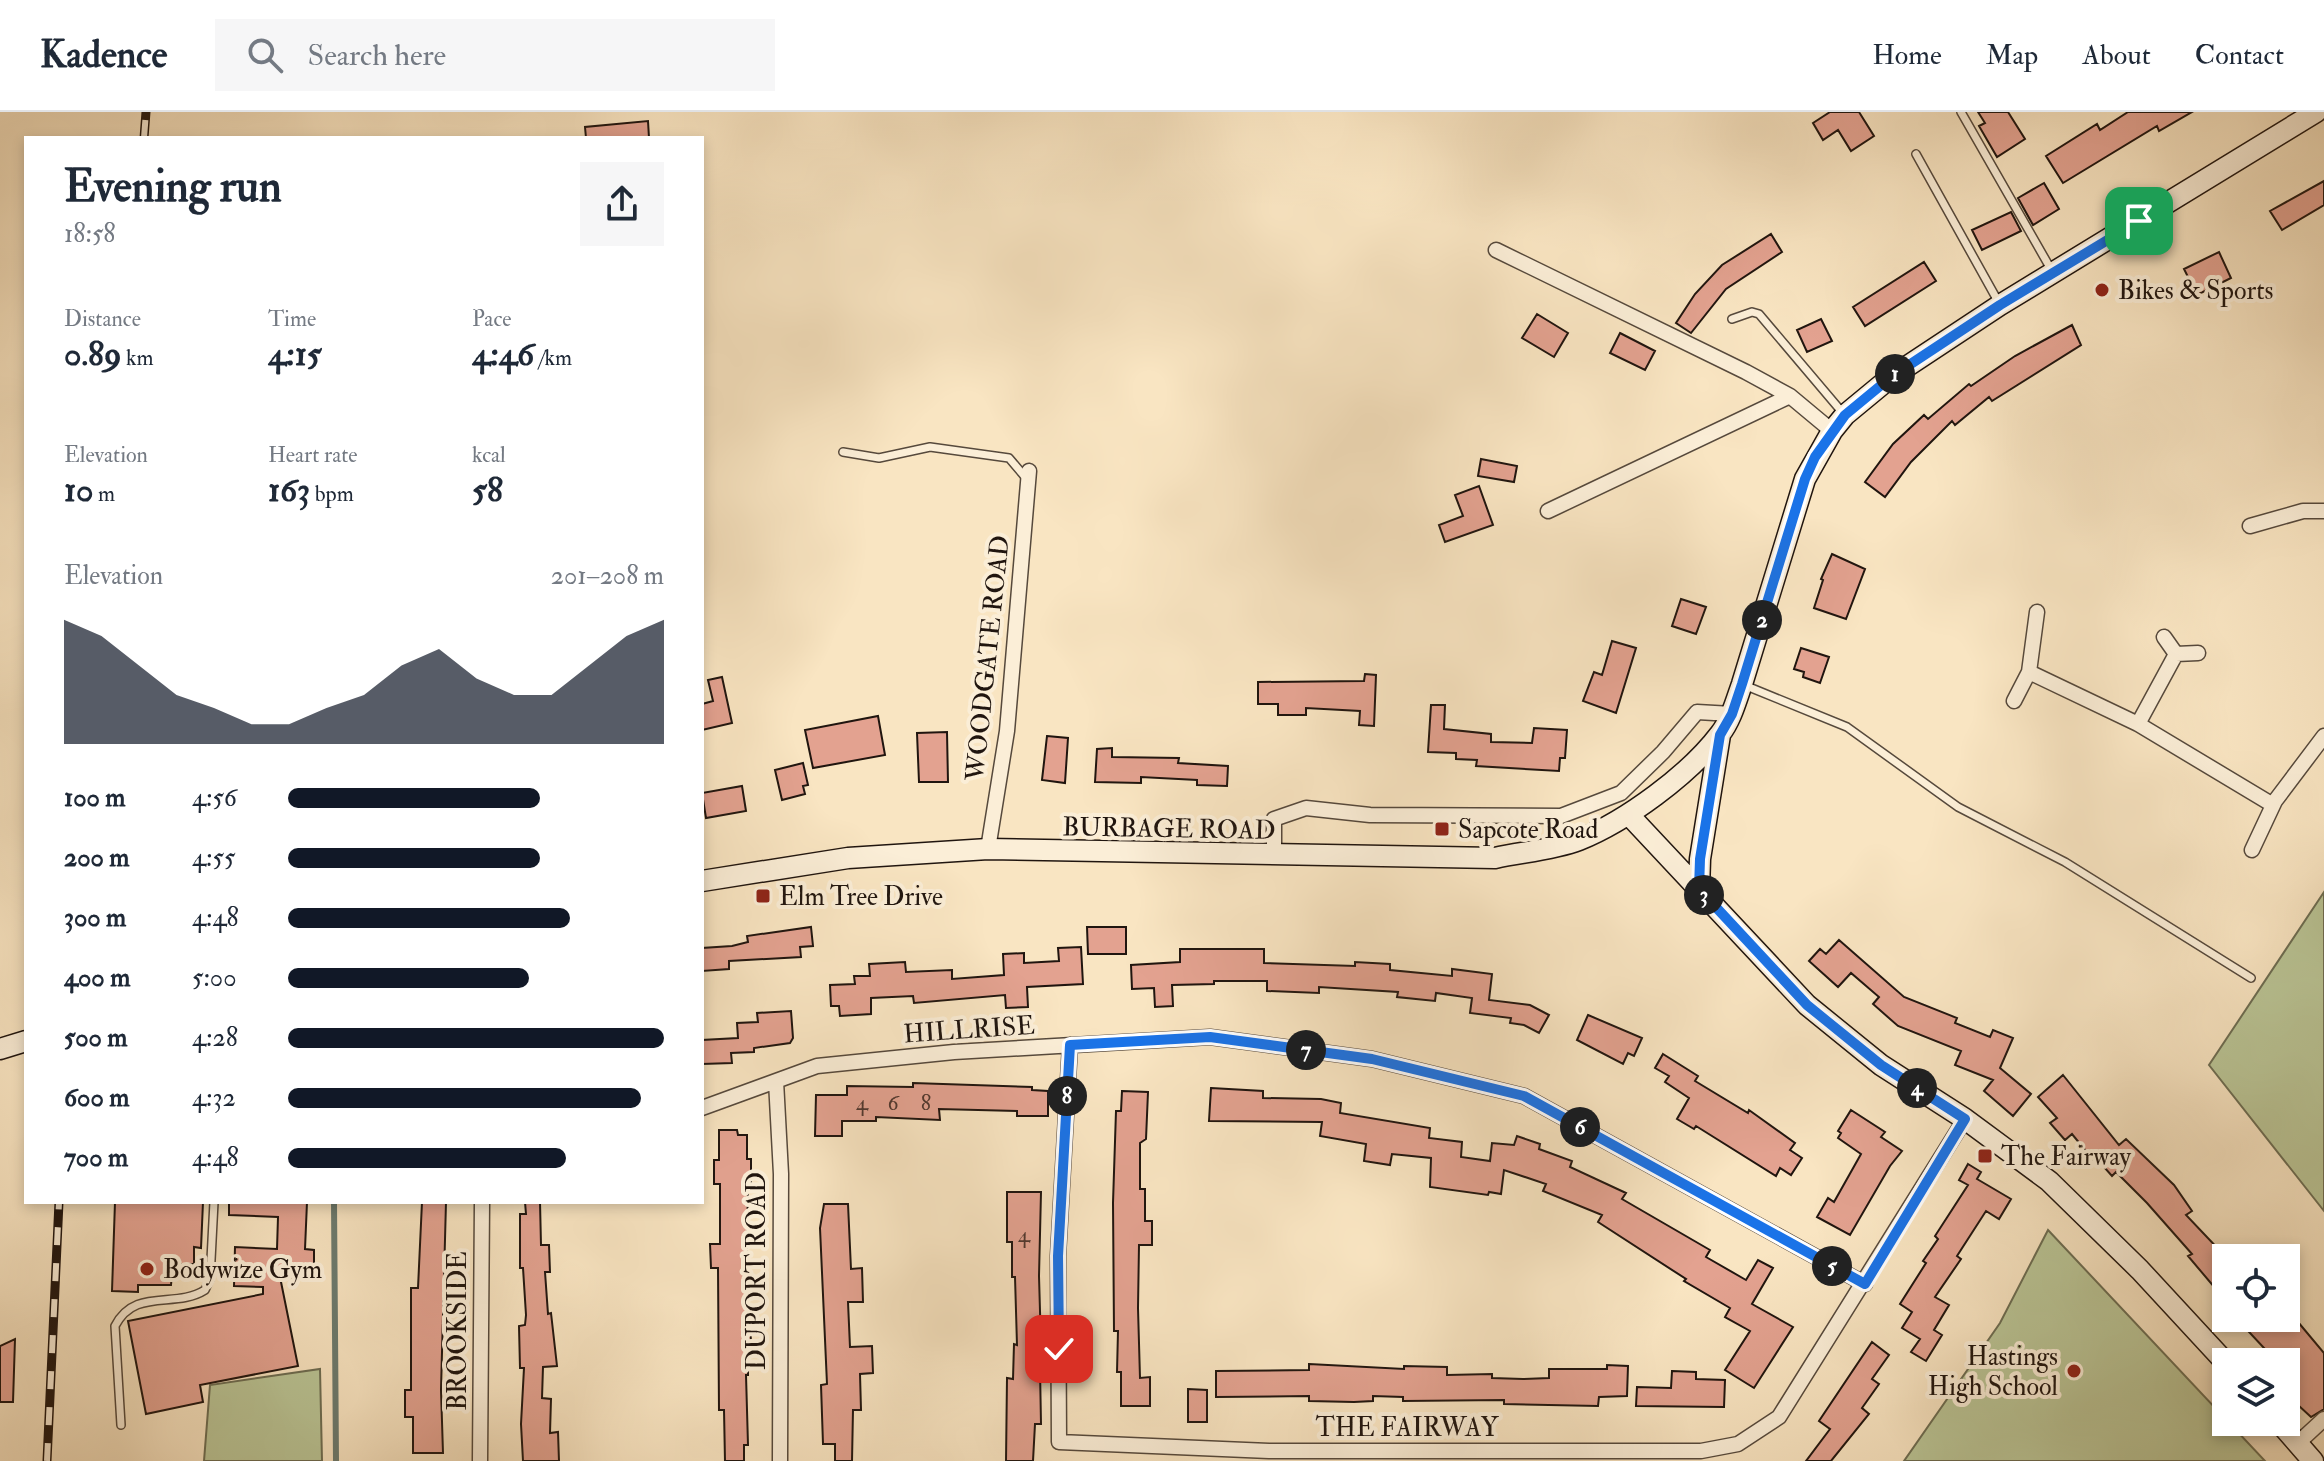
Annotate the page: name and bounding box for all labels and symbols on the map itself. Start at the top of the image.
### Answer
pin [2105,187,2173,255]
place label: Bikes & Sports [2118,275,2274,308]
marker: Bikes & Sports [2093,281,2111,299]
pin: 1 [1875,354,1915,394]
street label: WOODGATE ROAD [959,534,1017,784]
pin: 2 [1742,600,1782,640]
street label: BURBAGE ROAD [1062,811,1276,847]
place label: Sapcote Road [1458,814,1599,847]
marker: Sapcote Road [1433,820,1451,838]
pin: 3 [1684,875,1724,915]
place label: Elm Tree Drive [779,881,943,913]
marker: Elm Tree Drive [754,887,772,905]
street label: HILLRISE [902,1009,1036,1051]
pin: 7 [1286,1030,1326,1070]
pin: 4 [1897,1068,1937,1108]
pin: 8 [1047,1076,1087,1116]
house number: 4 [856,1089,869,1117]
house number: 6 [887,1089,900,1117]
house number: 8 [921,1089,931,1117]
pin: 6 [1560,1107,1600,1147]
place label: The Fairway [2001,1141,2132,1173]
marker: The Fairway [1976,1147,1994,1165]
street label: DUPORT ROAD [741,1172,773,1370]
house number: 4 [1018,1221,1031,1249]
pin: 5 [1812,1246,1852,1286]
street label: BROOKSIDE [442,1251,474,1411]
place label: Bodywize Gym [163,1254,322,1286]
marker: Bodywize Gym [138,1260,156,1278]
pin [1025,1315,1093,1383]
place label: Hastings High School [1928,1341,2058,1403]
marker: Hastings High School [2065,1362,2083,1380]
street label: THE FAIRWAY [1315,1412,1500,1444]

